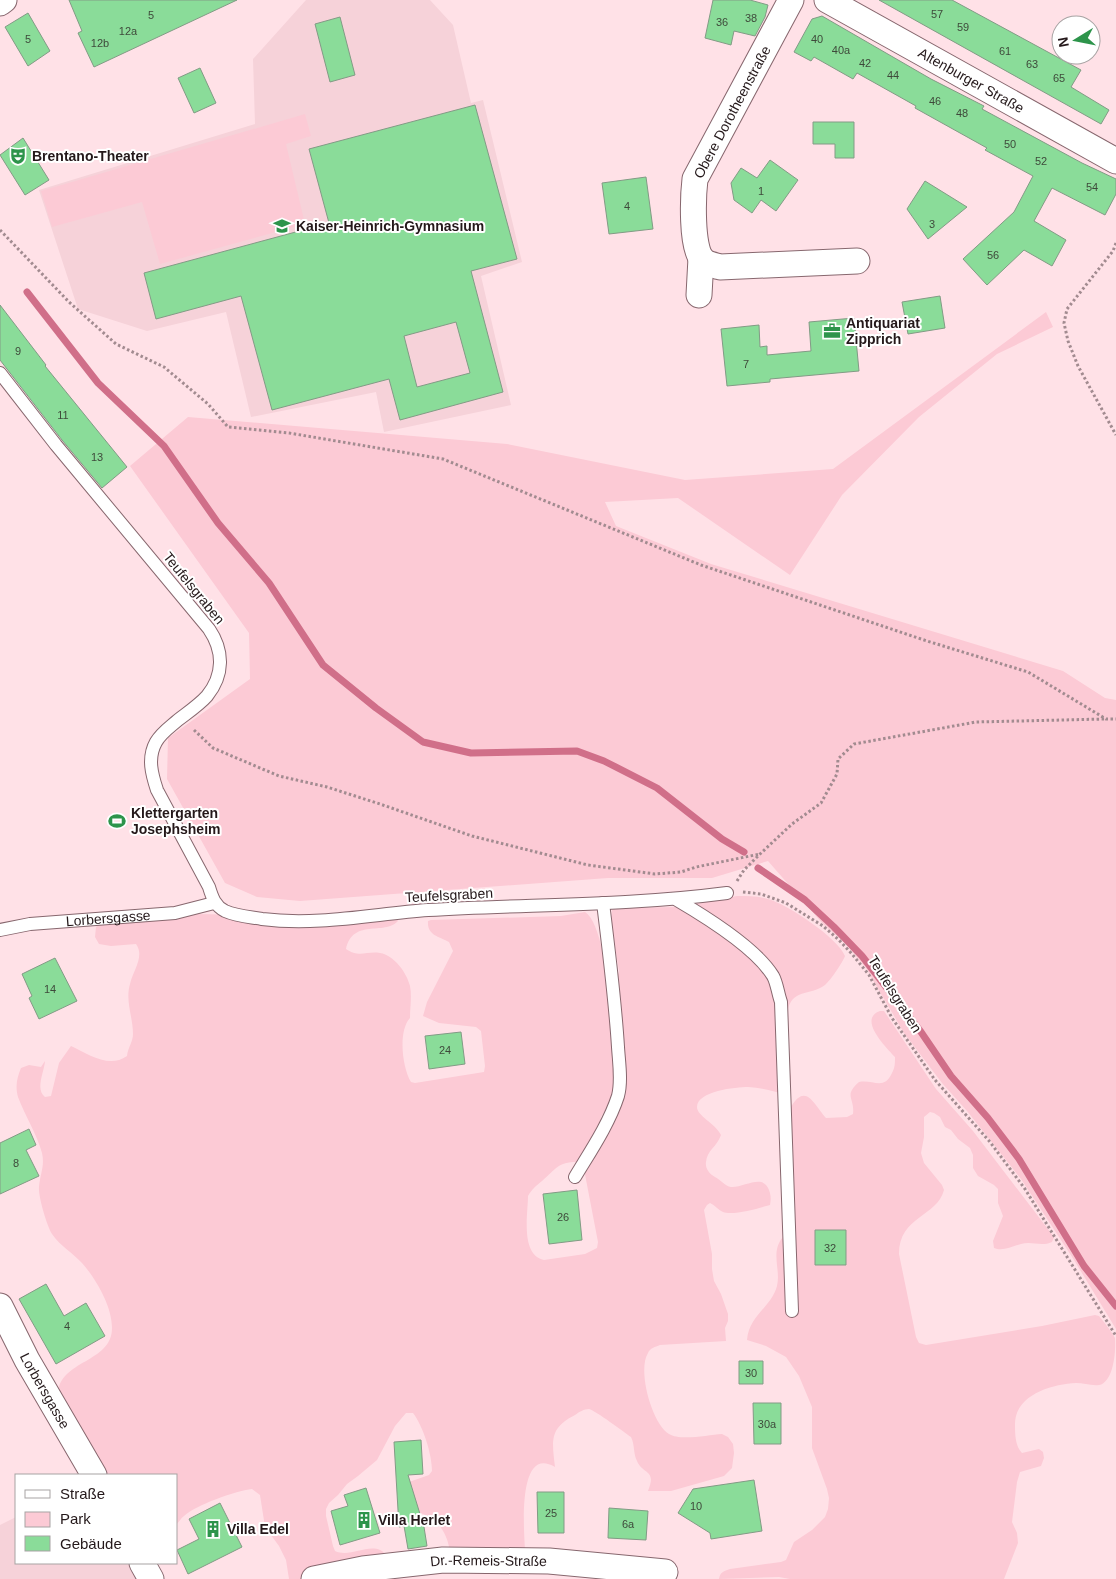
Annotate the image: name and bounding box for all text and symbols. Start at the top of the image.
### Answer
house number: 57 [931,8,943,20]
house number: 5 [148,9,154,21]
house number: 38 [745,12,757,24]
north arrow [1051,15,1101,65]
house number: 36 [716,16,728,28]
house number: 59 [957,21,969,33]
house number: 12a [119,25,138,37]
house number: 5 [25,33,31,45]
house number: 40 [811,33,823,45]
text: N [1054,36,1072,49]
house number: 12b [91,37,109,49]
street label: Obere Dorotheenstraße [690,43,774,181]
house number: 40a [832,44,851,56]
street label: Altenburger Straße [916,44,1027,116]
house number: 61 [999,45,1011,57]
house number: 42 [859,57,871,69]
house number: 63 [1026,58,1038,70]
house number: 44 [887,69,899,81]
house number: 65 [1053,72,1065,84]
house number: 46 [929,95,941,107]
house number: 48 [956,107,968,119]
house number: 50 [1004,138,1016,150]
theatre icon: Brentano-Theater [8,146,28,166]
place label: Brentano-Theater [32,148,149,164]
house number: 52 [1035,155,1047,167]
house number: 54 [1086,181,1098,193]
house number: 1 [758,185,764,197]
house number: 4 [624,200,630,212]
school or university icon: Kaiser-Heinrich-Gymnasium [272,216,292,236]
place label: Kaiser-Heinrich-Gymnasium [296,218,484,234]
house number: 3 [929,218,935,230]
house number: 56 [987,249,999,261]
place label: Antiquariat Zipprich [846,315,920,347]
office icon: Antiquariat Zipprich [822,321,842,341]
house number: 9 [15,345,21,357]
house number: 7 [743,358,749,370]
house number: 11 [57,409,69,421]
house number: 13 [91,451,103,463]
street label: Teufelsgraben [160,549,228,627]
place label: Klettergarten Josephsheim [131,805,220,837]
sports icon: Klettergarten Josephsheim [107,811,127,831]
street label: Teufelsgraben [405,885,493,905]
street label: Lorbersgasse [65,907,151,929]
street label: Teufelsgraben [865,952,925,1036]
house number: 14 [44,983,56,995]
house number: 24 [439,1044,451,1056]
house number: 8 [13,1157,19,1169]
house number: 26 [557,1211,569,1223]
house number: 32 [824,1242,836,1254]
house number: 4 [64,1320,70,1332]
street label: Lorbersgasse [17,1350,73,1432]
house number: 30 [745,1367,757,1379]
house number: 30a [758,1418,777,1430]
legend [15,1474,178,1564]
text: Straße [60,1485,105,1502]
house number: 10 [690,1500,702,1512]
house number: 25 [545,1507,557,1519]
text: Park [60,1510,91,1527]
building icon: Villa Herlet [354,1510,374,1530]
place label: Villa Herlet [378,1512,450,1528]
house number: 6a [622,1518,635,1530]
building icon: Villa Edel [203,1519,223,1539]
place label: Villa Edel [227,1521,289,1537]
text: Gebäude [60,1535,122,1552]
street label: Dr.-Remeis-Straße [429,1552,547,1569]

